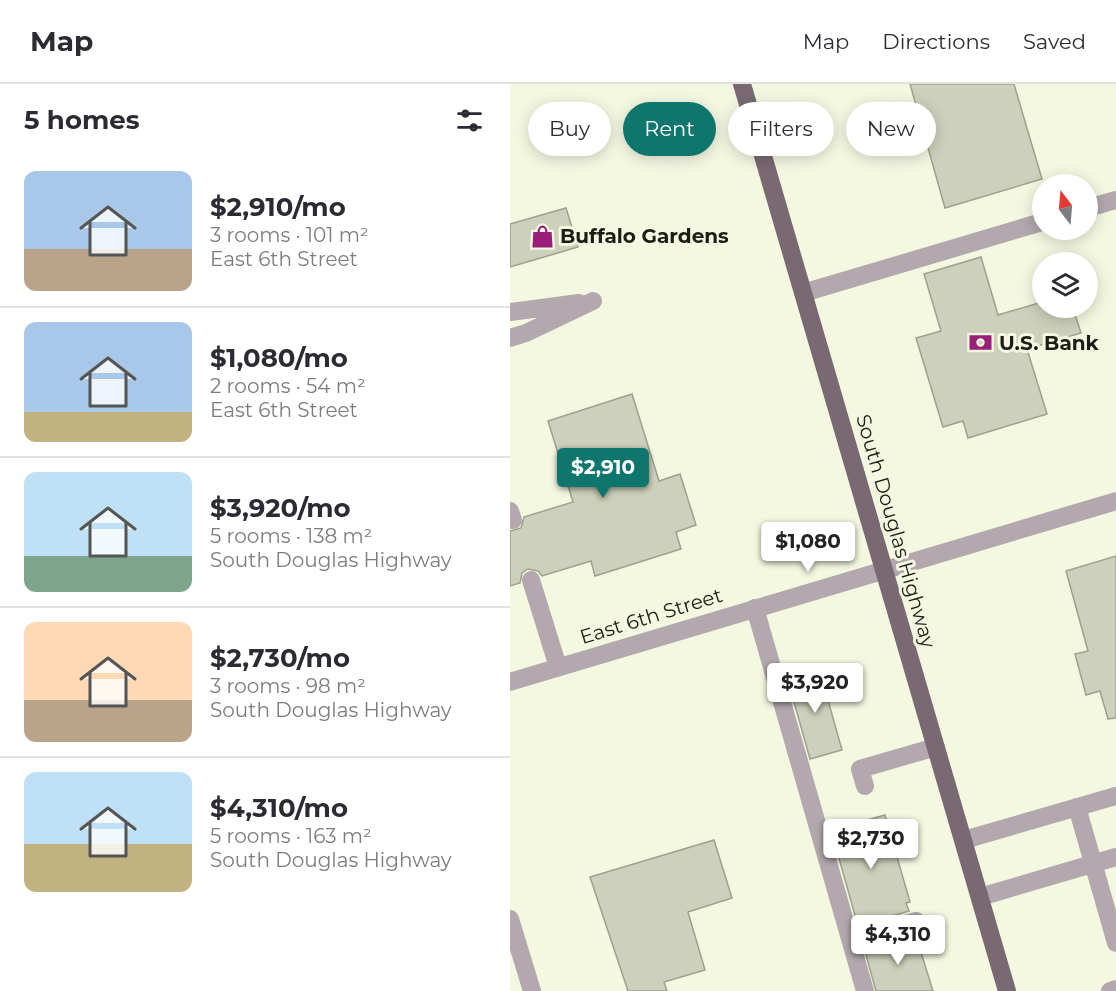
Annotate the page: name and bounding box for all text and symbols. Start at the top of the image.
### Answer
text: Map [30,24,93,58]
text: Map [803,29,849,54]
text: Directions [882,29,990,54]
text: Saved [1023,29,1086,54]
chip: Buy [528,102,611,156]
chip: Rent [623,102,716,156]
chip: Filters [728,102,834,156]
chip: New [846,102,936,156]
text: 5 homes [24,104,140,136]
icon: filters [453,104,486,137]
north arrow [1032,174,1098,240]
map controls [1032,174,1098,318]
text: $2,910/mo [210,191,346,223]
icon: home [72,195,144,267]
text: 3 rooms · 101 m² [210,223,369,247]
shop icon: Buffalo Gardens [529,223,555,249]
place label: Buffalo Gardens [560,224,729,248]
text: East 6th Street [210,247,358,271]
button: layers [1032,252,1098,318]
bank icon: U.S. Bank [968,330,994,356]
place label: U.S. Bank [999,331,1100,355]
text: $1,080/mo [210,342,348,374]
icon: home [72,346,144,418]
text: 2 rooms · 54 m² [210,374,366,398]
text: East 6th Street [210,398,358,422]
street label: South Douglas Highway [851,412,941,651]
pin: $2,910 [554,448,652,499]
text: $2,910 [571,455,635,479]
text: $3,920/mo [210,492,351,524]
icon: home [72,496,144,568]
pin: $1,080 [759,522,857,573]
text: 5 rooms · 138 m² [210,524,372,548]
text: $1,080 [775,529,841,553]
text: South Douglas Highway [210,548,452,572]
street label: East 6th Street [577,583,725,649]
text: $2,730/mo [210,642,350,674]
icon: home [72,646,144,718]
pin: $3,920 [766,663,864,714]
text: $3,920 [781,670,849,694]
text: 3 rooms · 98 m² [210,674,366,698]
text: South Douglas Highway [210,698,452,722]
text: $4,310/mo [210,792,348,824]
icon: home [72,796,144,868]
pin: $2,730 [822,819,920,870]
text: 5 rooms · 163 m² [210,824,372,848]
text: $2,730 [837,826,905,850]
text: South Douglas Highway [210,848,452,872]
pin: $4,310 [849,915,947,966]
text: $4,310 [865,922,931,946]

